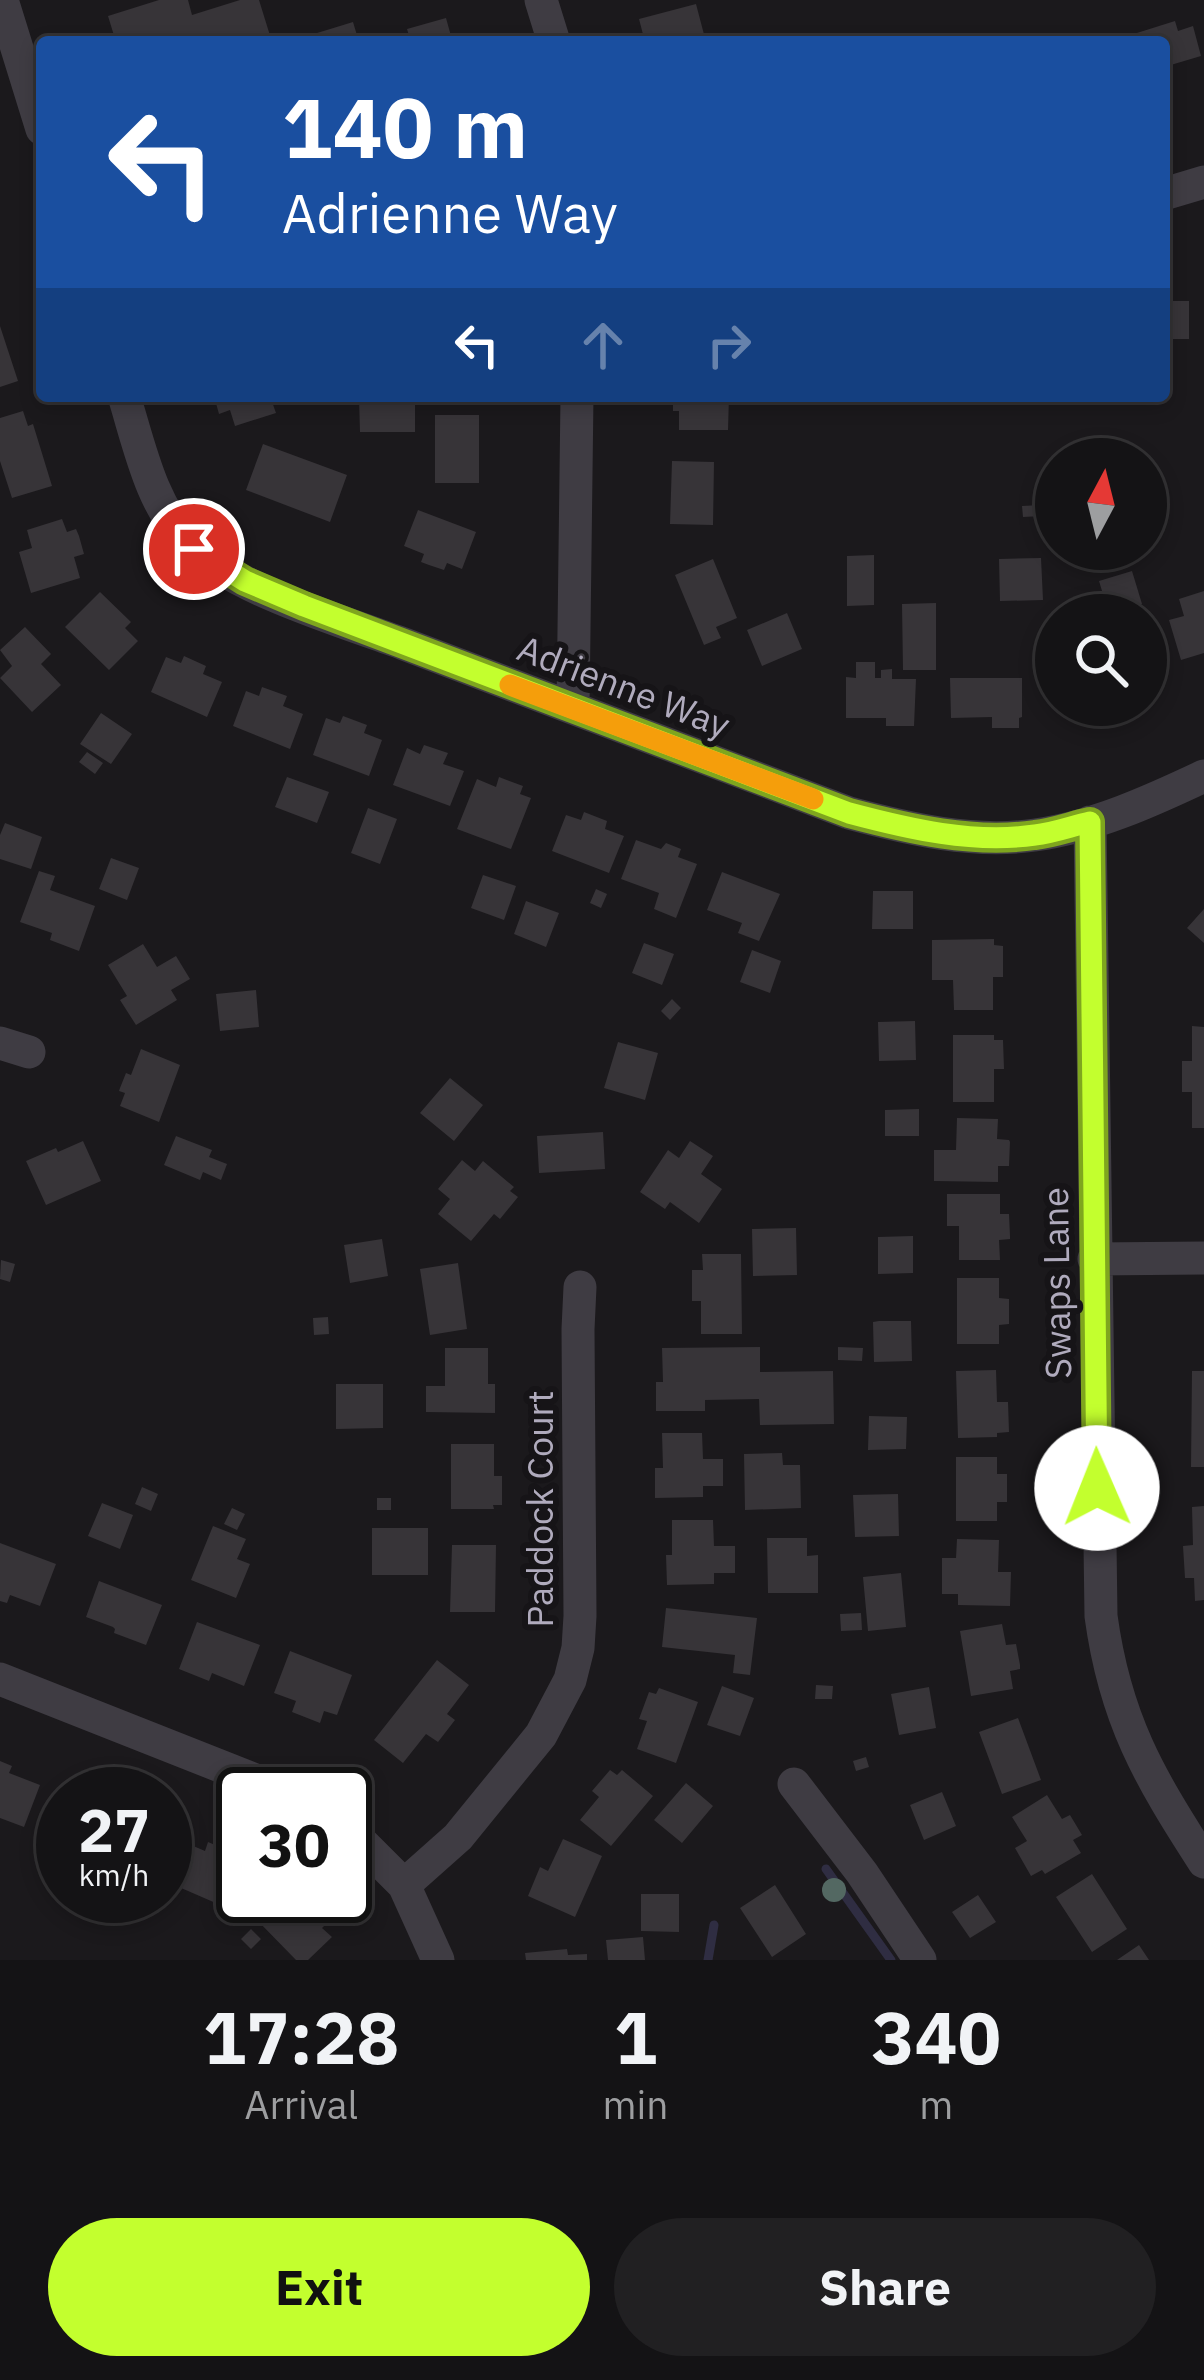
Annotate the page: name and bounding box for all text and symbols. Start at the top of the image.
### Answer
text: 140 m [282,72,528,181]
icon: left [84,84,240,240]
text: Adrienne Way [282,178,618,248]
icon: left [444,312,510,378]
icon: ahead [570,312,636,378]
icon: right [696,312,762,378]
north arrow [1035,438,1167,570]
map controls [1035,438,1167,726]
pin [143,498,245,600]
icon: arrive [161,516,227,582]
button: search [1035,594,1167,726]
street label: Adrienne Way [511,624,737,748]
street label: Swaps Lane [1031,1187,1081,1379]
street label: Paddock Court [516,1390,563,1628]
position arrow [1034,1425,1160,1551]
speed limit sign: 30 [216,1767,372,1923]
text: 27 [78,1790,150,1869]
text: km/h [79,1855,149,1894]
text: 17:28 [203,1990,400,2084]
text: 1 [614,1990,657,2084]
text: 340 [871,1990,1001,2084]
text: Arrival [244,2079,358,2130]
text: min [603,2079,668,2130]
text: m [919,2079,953,2130]
button: Exit [48,2218,590,2356]
button: Share [614,2218,1156,2356]

